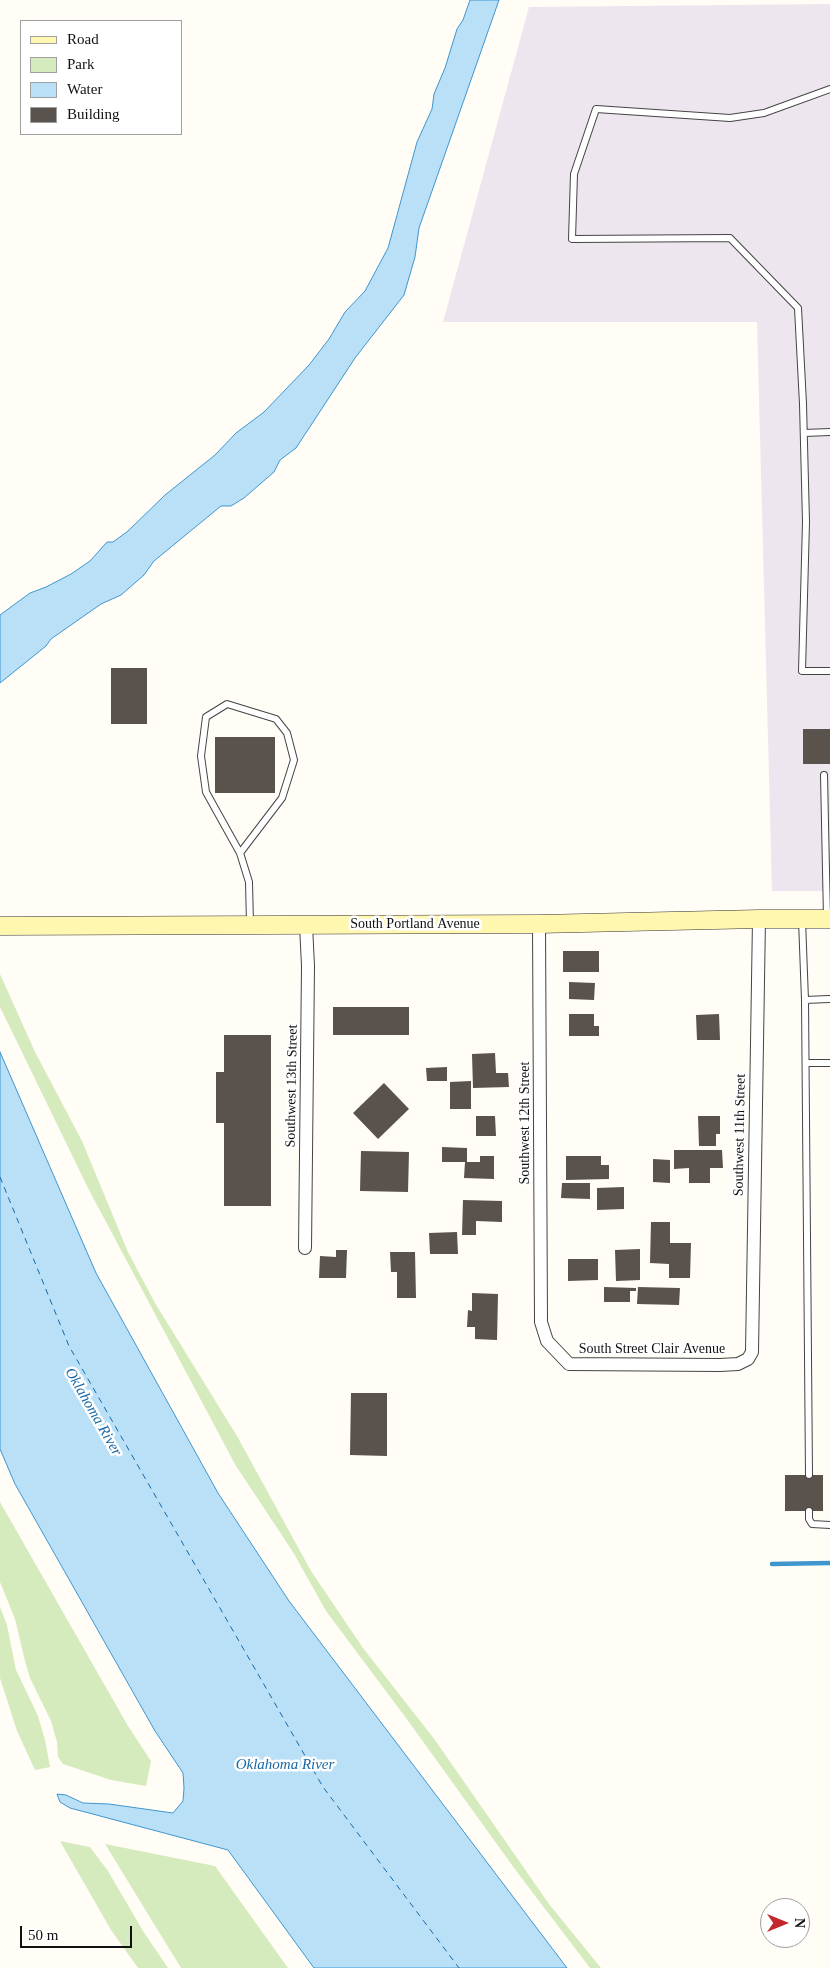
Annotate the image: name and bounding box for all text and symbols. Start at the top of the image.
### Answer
legend [20,20,182,135]
text: Road [67,31,99,47]
text: Park [67,56,95,72]
text: Water [67,81,102,97]
text: Building [67,106,120,122]
street label: South Portland Avenue [350,916,480,932]
street label: Southwest 13th Street [283,1024,301,1148]
street label: Southwest 12th Street [517,1062,533,1184]
street label: Southwest 11th Street [731,1074,749,1196]
street label: South Street Clair Avenue [579,1341,725,1357]
water label: Oklahoma River [61,1365,125,1459]
water label: Oklahoma River [236,1756,334,1774]
north arrow [760,1898,810,1948]
scale bar [22,1916,135,1948]
text: N [792,1918,807,1928]
text: 50 m [28,1927,58,1943]

